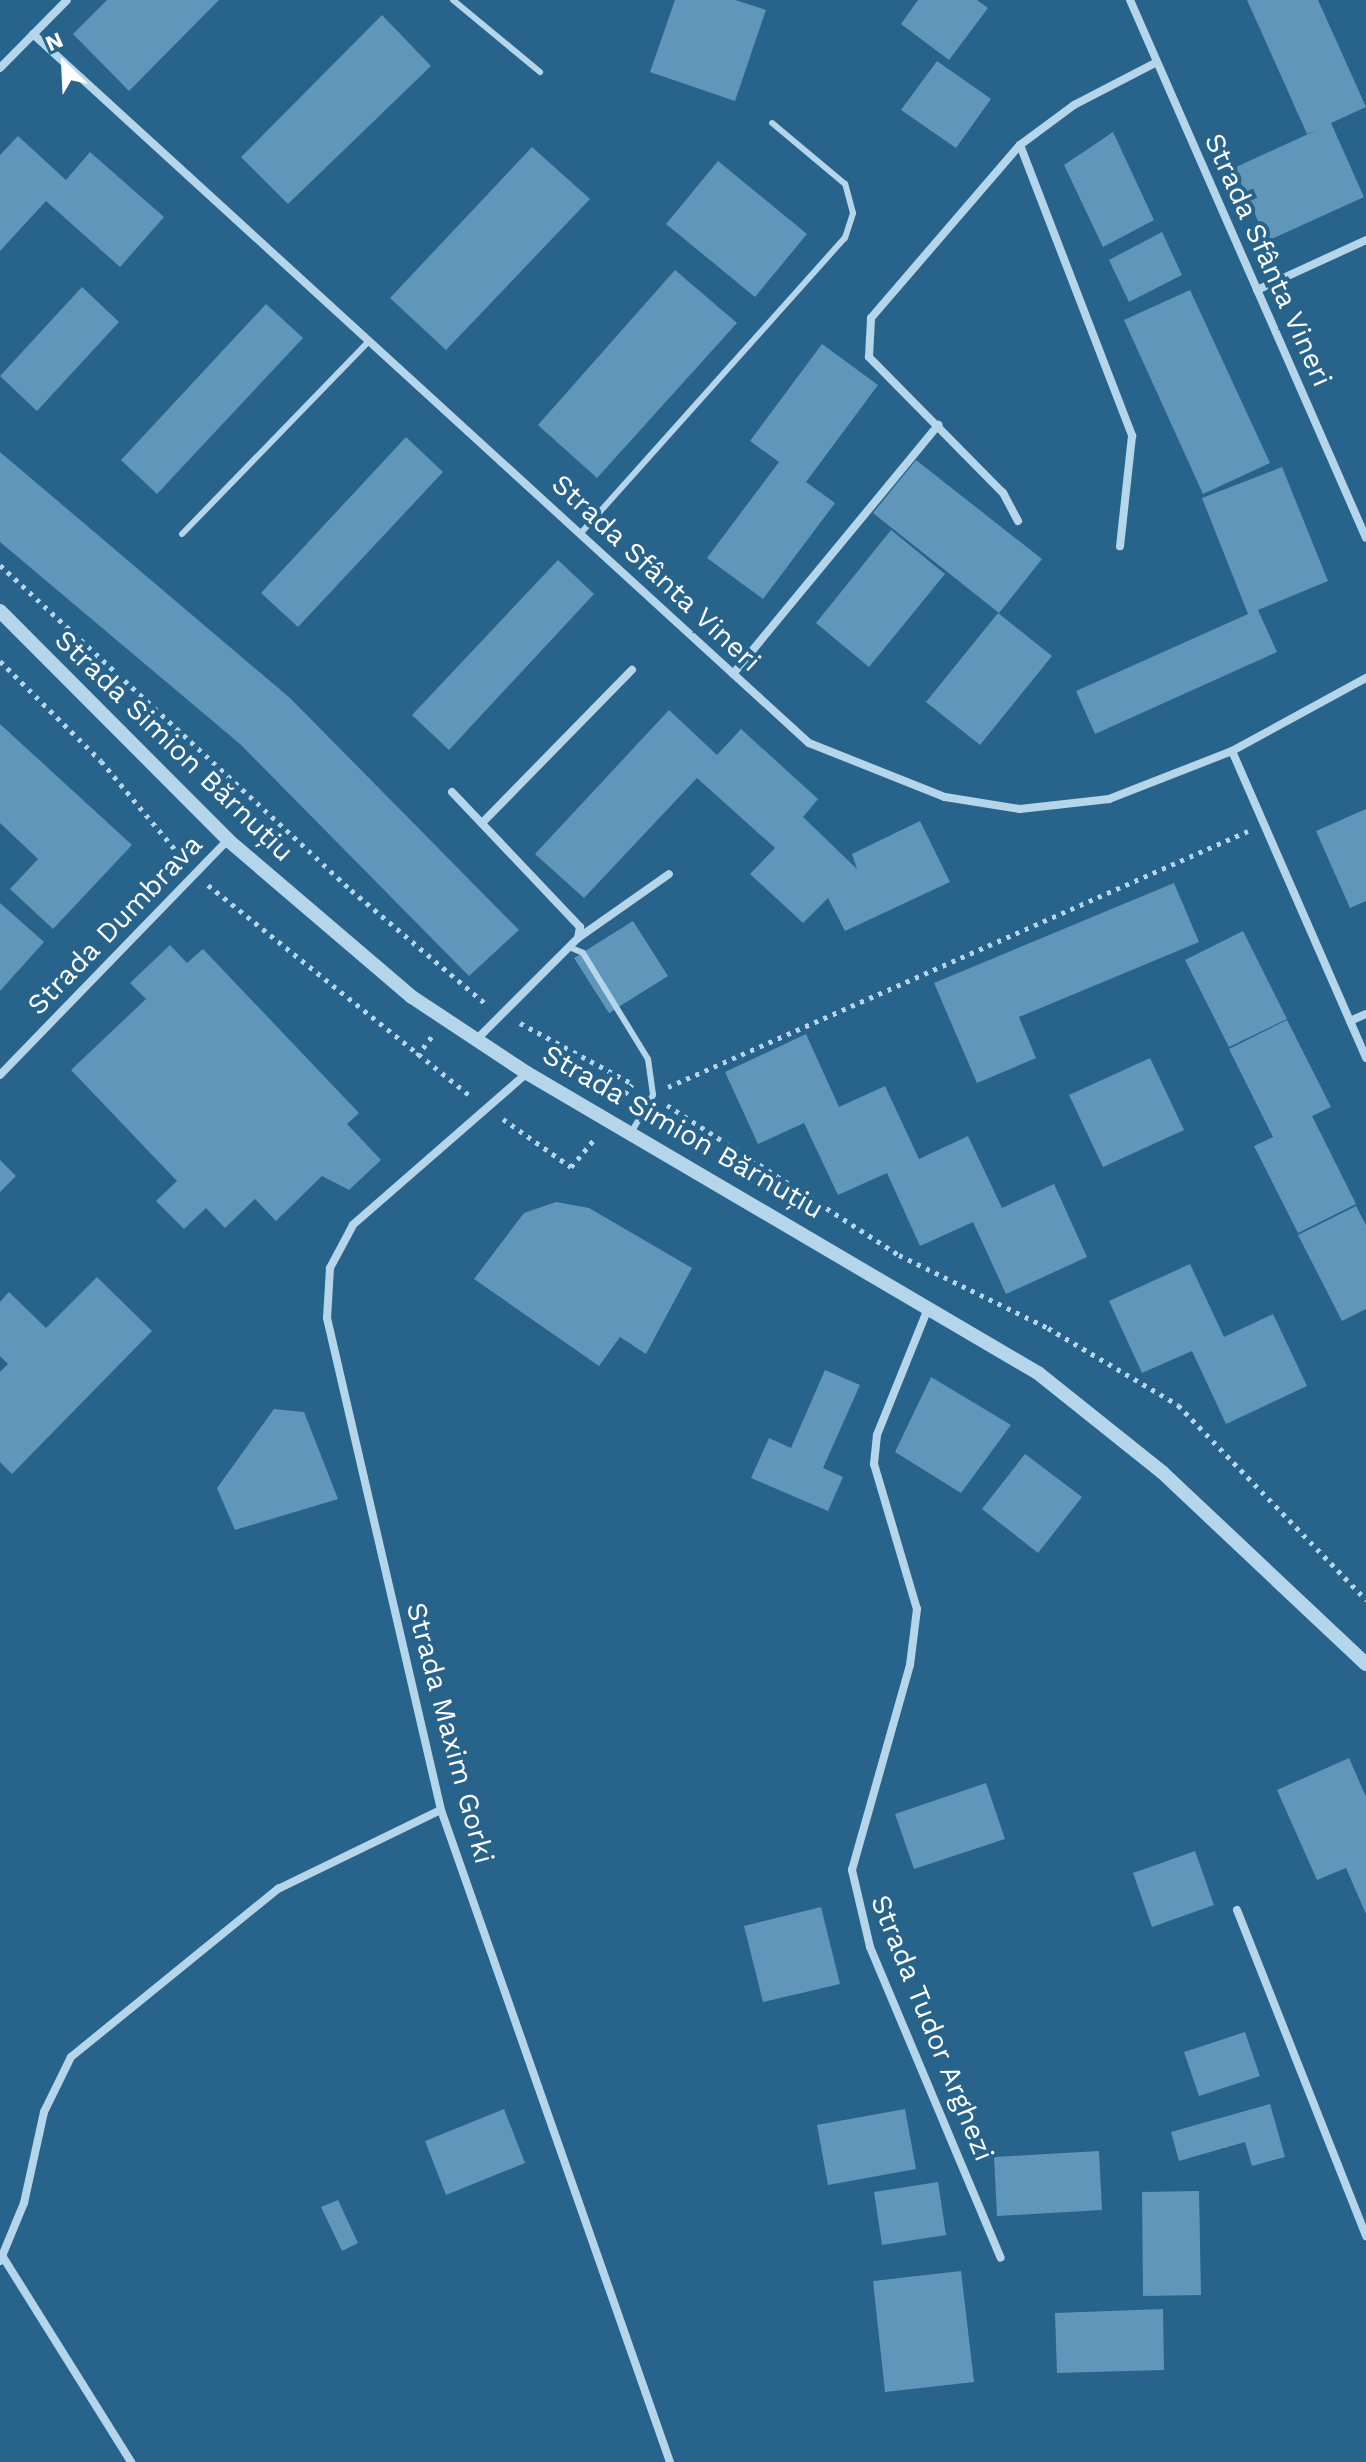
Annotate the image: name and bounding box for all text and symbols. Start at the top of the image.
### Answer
north arrow [24,24,104,104]
text: N [41,27,67,56]
street label: Strada Sfânta Vineri [1197,127,1339,393]
street label: Strada Sfânta Vineri [544,467,768,679]
street label: Strada Simion Bărnuțiu [48,623,300,869]
street label: Strada Dumbrava [20,828,210,1022]
street label: Strada Simion Bărnuțiu [536,1038,830,1226]
street label: Strada Maxim Gorki [399,1598,501,1868]
street label: Strada Tudor Arghezi [863,1889,1001,2167]

